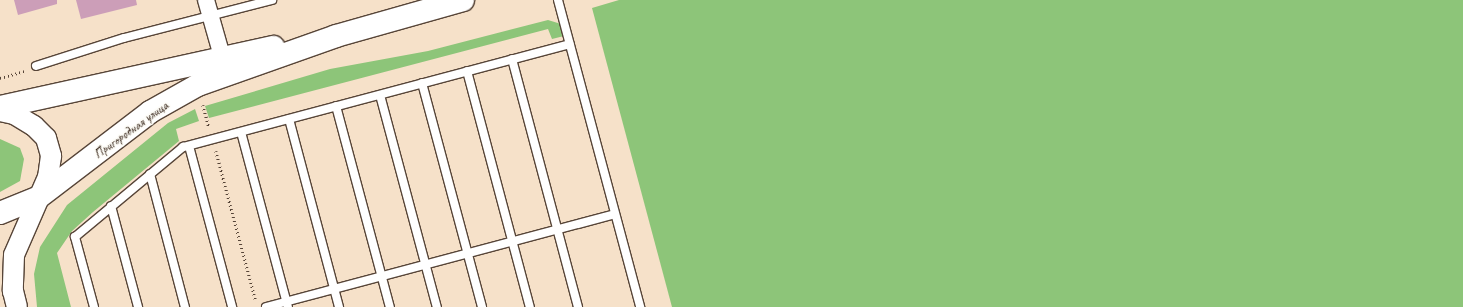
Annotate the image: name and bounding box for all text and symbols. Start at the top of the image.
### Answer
street label: Пригородная улица [90,97,172,163]

